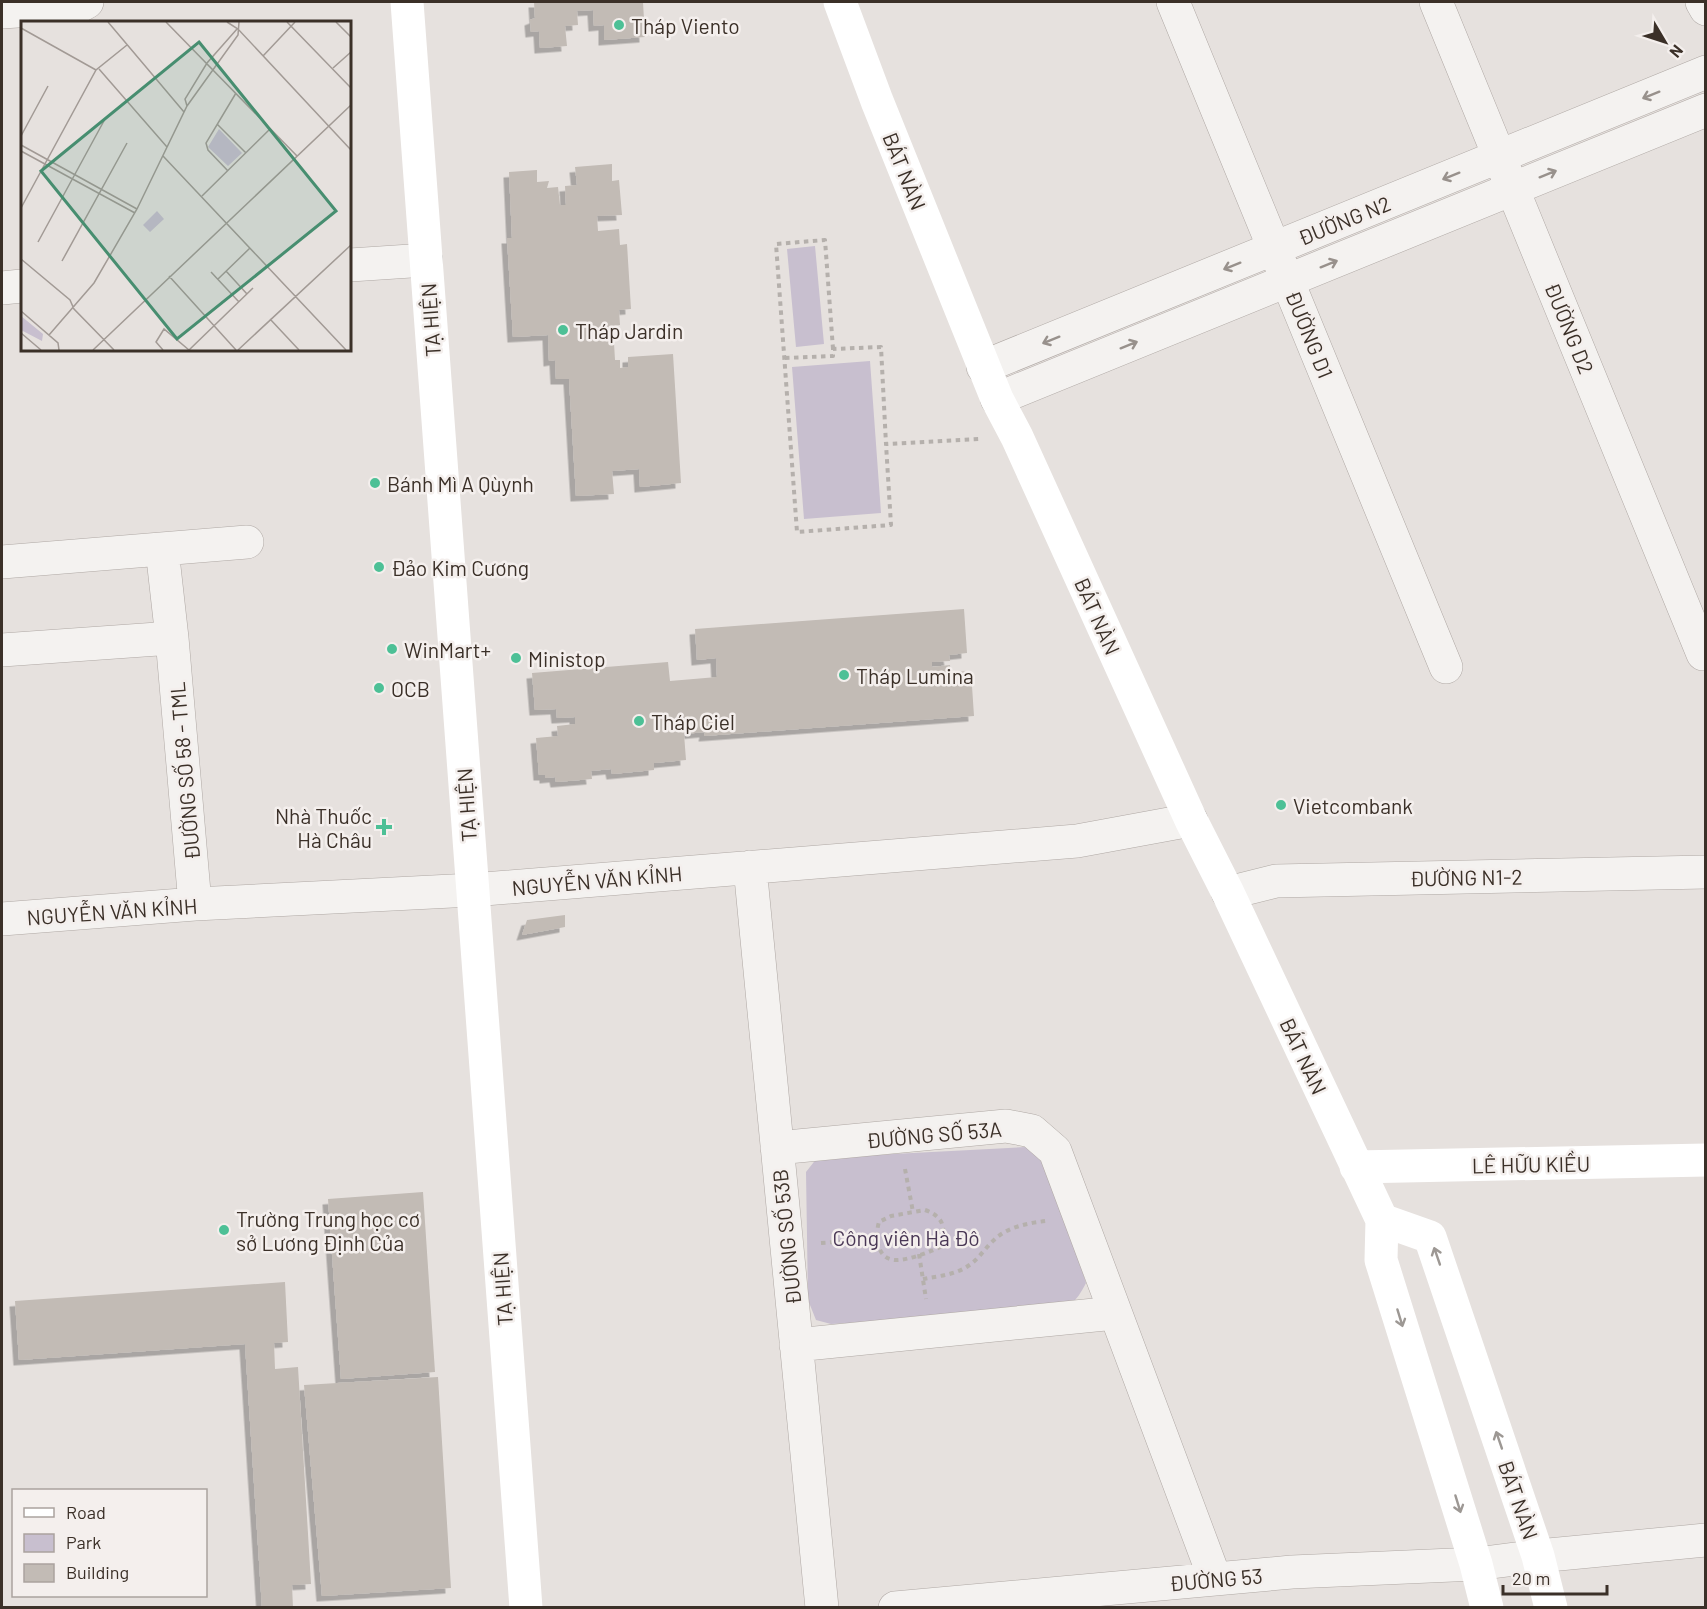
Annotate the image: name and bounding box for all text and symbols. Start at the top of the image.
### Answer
north arrow [1635,12,1695,72]
place label: Tháp Viento [631,13,740,38]
marker: Tháp Viento [612,18,626,32]
inset map [21,21,351,351]
text: N [1666,42,1688,62]
one-way arrow [1643,90,1661,101]
street label: BÁT NÀN [878,129,932,213]
one-way arrow [1538,168,1557,179]
one-way arrow [1443,171,1461,182]
street label: ĐƯỜNG N2 [1294,190,1394,250]
one-way arrow [1319,258,1337,269]
one-way arrow [1223,261,1242,272]
street label: ĐƯỜNG D2 [1540,279,1600,377]
street label: TẠ HIỆN [415,282,445,358]
street label: ĐƯỜNG D1 [1281,287,1339,381]
place label: Tháp Jardin [575,318,683,343]
marker: Tháp Jardin [556,323,570,337]
one-way arrow [1043,335,1061,346]
one-way arrow [1119,339,1137,350]
place label: Bánh Mì A Qùynh [387,471,534,496]
marker: Bánh Mì A Qùynh [368,476,382,490]
place label: Đảo Kim Cương [391,555,529,580]
marker: Đảo Kim Cương [372,560,386,574]
street label: BÁT NÀN [1070,574,1126,658]
place label: WinMart+ [404,637,491,662]
marker: WinMart+ [385,642,399,656]
place label: Ministop [528,646,606,671]
marker: Ministop [509,651,523,665]
place label: Tháp Lumina [856,663,974,688]
marker: Tháp Lumina [837,668,851,682]
place label: OCB [391,676,430,701]
street label: ĐƯỜNG SỐ 58 - TML [164,681,204,861]
marker: OCB [372,681,386,695]
place label: Tháp Ciel [651,709,735,734]
marker: Tháp Ciel [632,714,646,728]
street label: TẠ HIỆN [451,767,481,843]
place label: Vietcombank [1293,793,1413,818]
marker: Vietcombank [1274,798,1288,812]
place label: Nhà Thuốc Hà Châu [275,803,372,852]
marker: Nhà Thuốc Hà Châu [377,820,391,834]
street label: NGUYỄN VĂN KỈNH [511,859,683,900]
street label: ĐƯỜNG N1-2 [1409,864,1523,890]
street label: NGUYỄN VĂN KỈNH [26,892,198,929]
street label: BÁT NÀN [1275,1014,1333,1098]
street label: ĐƯỜNG SỐ 53A [865,1116,1003,1152]
street label: LÊ HỮU KIỀU [1471,1149,1590,1178]
street label: ĐƯỜNG SỐ 53B [766,1168,806,1306]
place label: Trường Trung học cơ sở Lương Định Của [236,1206,420,1255]
marker: Trường Trung học cơ sở Lương Định Của [217,1223,231,1237]
park label: Công viên Hà Đô [832,1225,980,1250]
one-way arrow [1430,1247,1441,1266]
street label: TẠ HIỆN [487,1251,517,1327]
one-way arrow [1395,1308,1406,1327]
one-way arrow [1493,1431,1504,1450]
street label: BÁT NÀN [1494,1457,1544,1543]
legend [12,1489,207,1597]
one-way arrow [1453,1494,1464,1513]
text: Road [66,1501,106,1523]
text: Park [66,1531,101,1553]
scale bar [1503,1558,1606,1596]
text: Building [66,1561,129,1583]
street label: ĐƯỜNG 53 [1168,1562,1264,1596]
text: 20 m [1512,1567,1550,1589]

